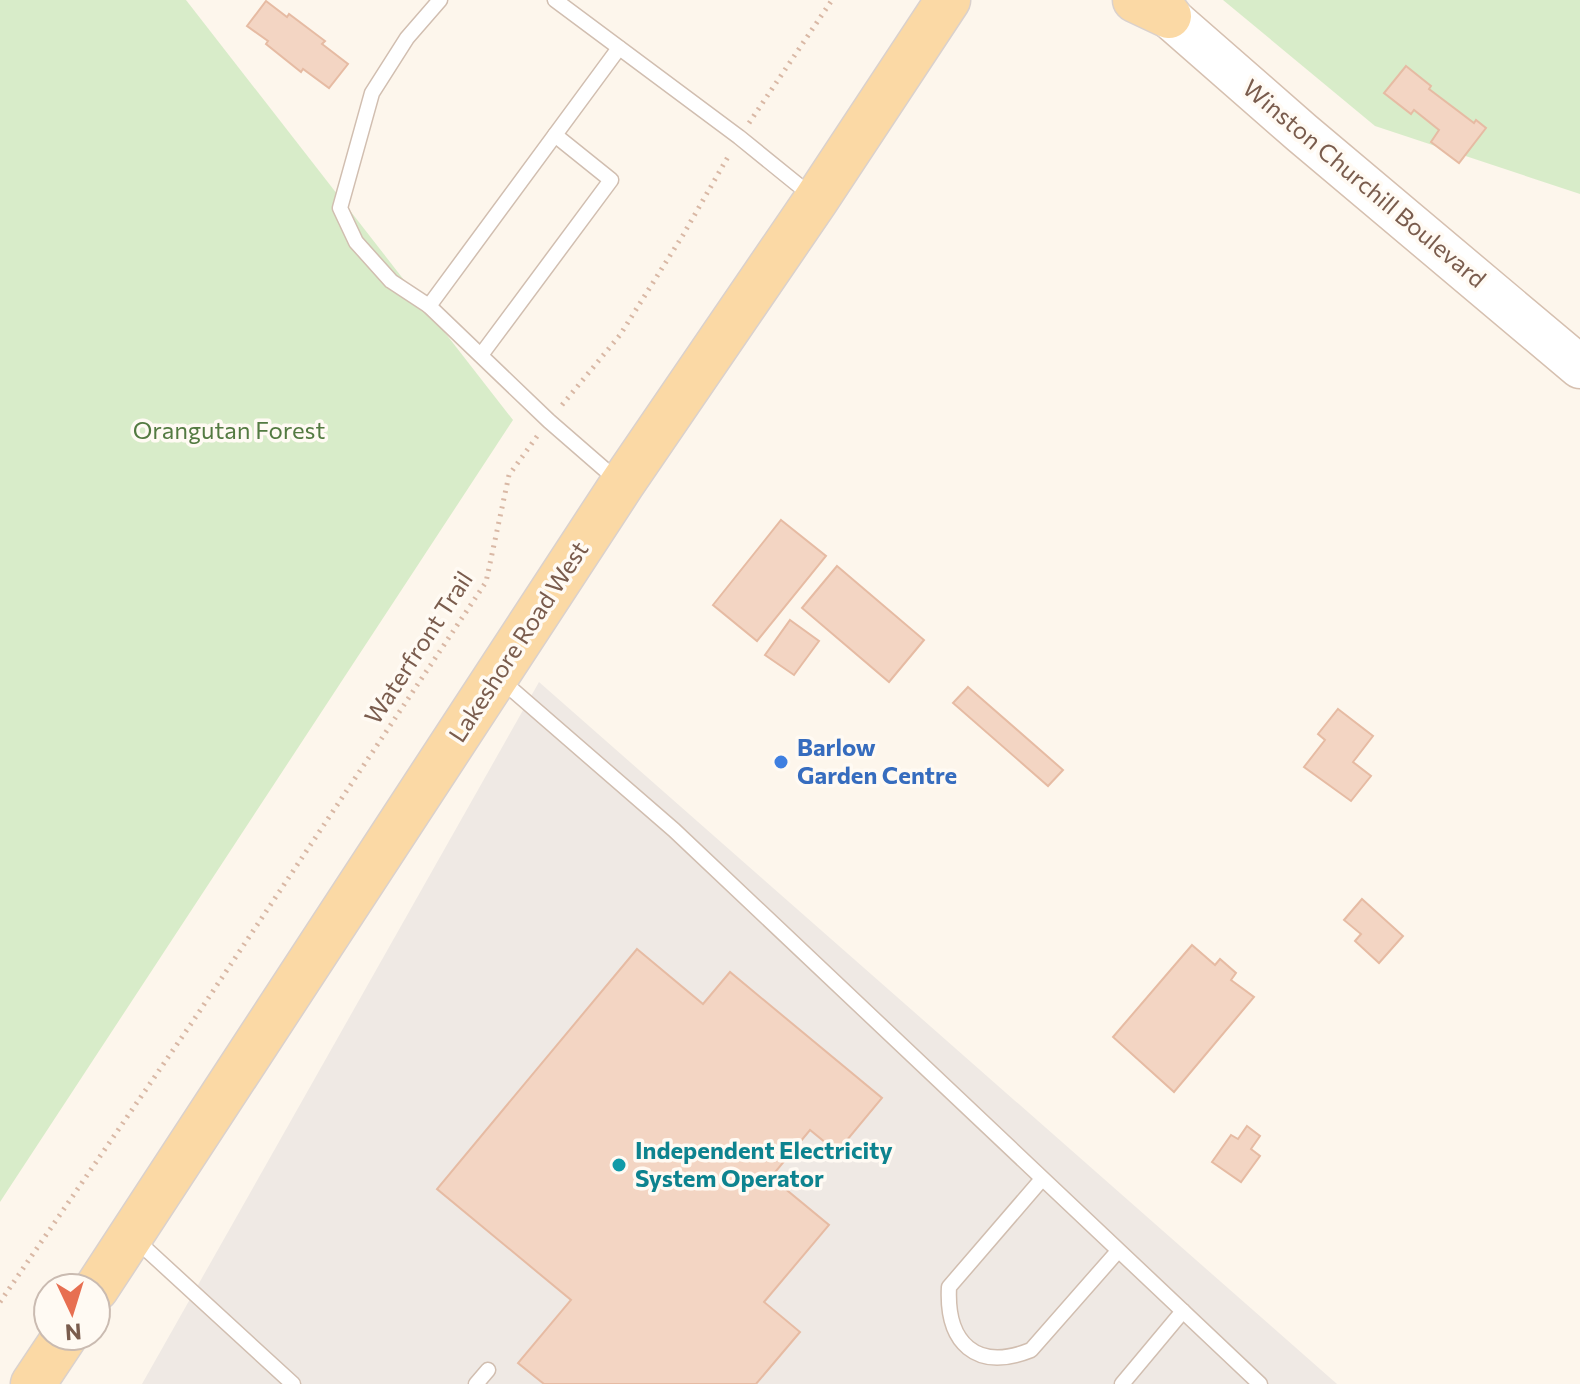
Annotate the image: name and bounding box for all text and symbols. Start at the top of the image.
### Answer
street label: Winston Churchill Boulevard [1238,73,1492,293]
park label: Orangutan Forest [133,415,325,444]
street label: Lakeshore Road West [442,535,594,747]
street label: Waterfront Trail [358,565,478,729]
place label: Barlow Garden Centre [797,732,957,789]
marker: Barlow Garden Centre [772,753,790,771]
place label: Independent Electricity System Operator [635,1135,893,1192]
marker: Independent Electricity System Operator [610,1156,628,1174]
north arrow [32,1272,112,1352]
text: N [64,1318,83,1346]

